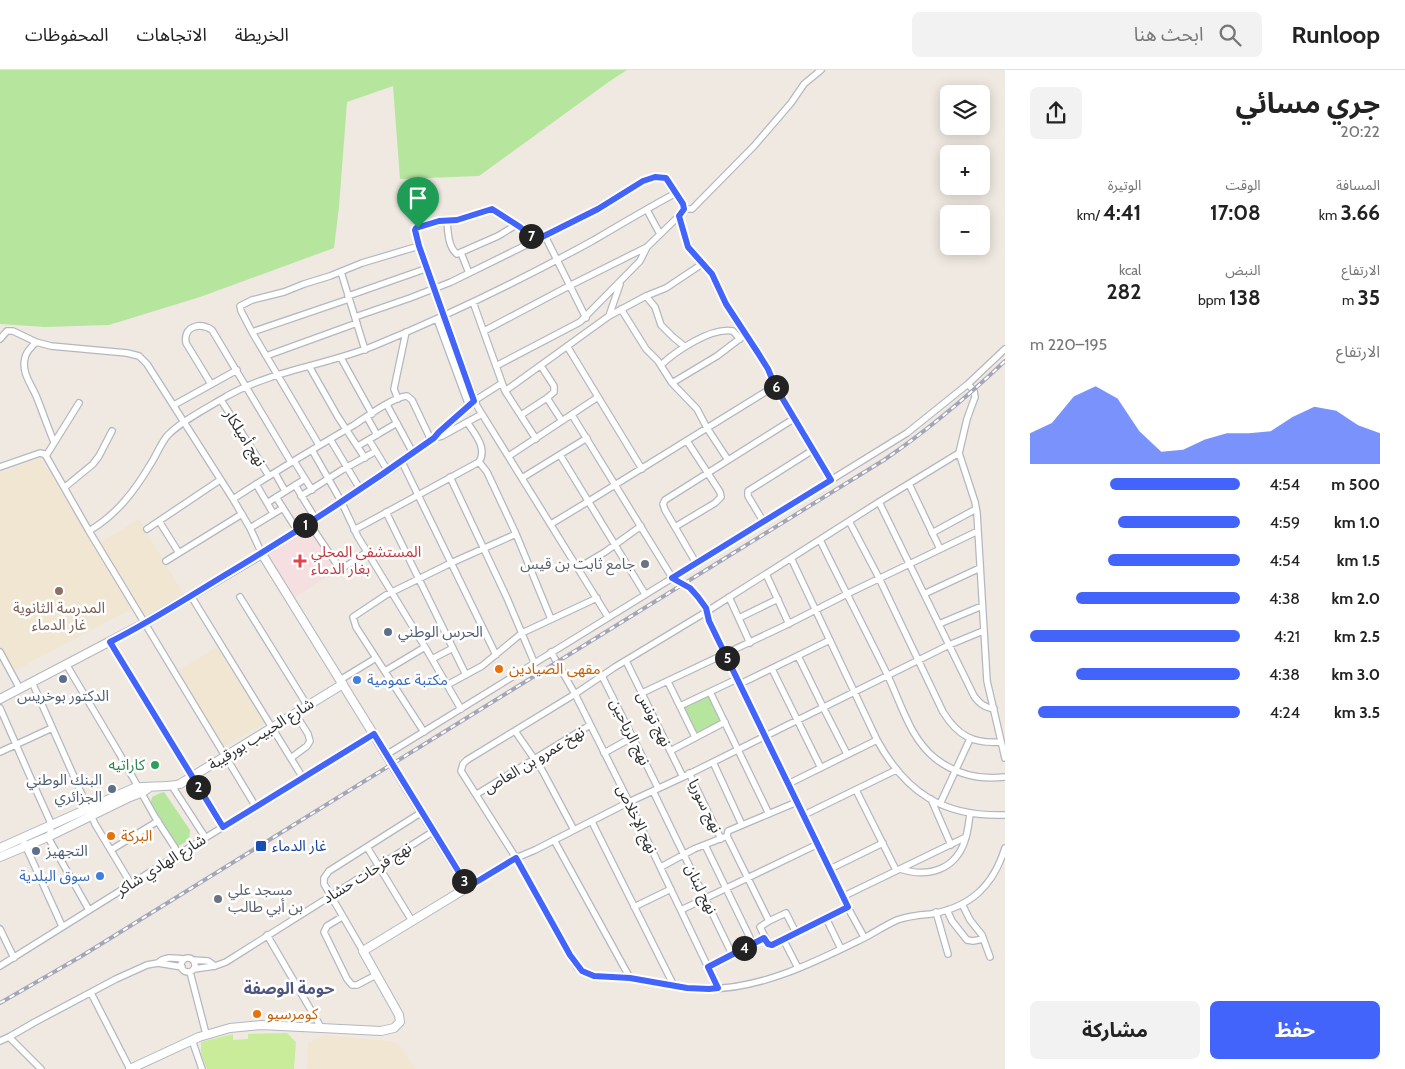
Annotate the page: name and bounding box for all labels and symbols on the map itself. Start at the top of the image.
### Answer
pin [397,177,439,228]
pin: 7 [518,224,544,248]
pin: 6 [764,374,788,400]
street label: نهج أميلكار [217,405,270,471]
pin: 1 [292,512,318,538]
place label: المستشفى المحلي بغار الدماء [311,543,421,578]
marker: المستشفى المحلي بغار الدماء [293,554,307,568]
place label: جامع ثابت بن قیس [520,555,635,576]
marker: جامع ثابت بن قیس [639,558,651,570]
marker: المدرسة الثانوية غار الدماء [53,585,65,597]
place label: المدرسة الثانوية غار الدماء [13,599,105,634]
place label: الحرس الوطني [398,623,483,643]
marker: الحرس الوطني [382,626,394,638]
pin: 5 [714,646,740,670]
place label: مقهى الصيادين [509,660,601,678]
marker: مقهى الصيادين [493,663,505,675]
place label: مكتبة عمومية [367,671,448,689]
marker: الدكتور بوخريس [57,673,69,685]
marker: مكتبة عمومية [351,674,363,686]
place label: الدكتور بوخريس [17,687,109,705]
street label: نهج تونس [630,688,675,751]
street label: شارع الحبيب بورقيبة [205,694,319,776]
street label: نهج الرياحين [603,696,654,770]
street label: نهخ عمرو بن العاص [480,723,589,800]
place label: كاراتيه [108,756,146,774]
marker: كاراتيه [149,759,161,771]
place label: البنك الوطني الجزائري [26,771,102,808]
pin: 2 [186,774,210,800]
street label: نهج سوريا [682,776,726,837]
street label: نهج الإخلاص [610,782,661,858]
marker: البنك الوطني الجزائري [106,783,118,795]
place label: البركة [121,827,152,845]
marker: البركة [105,830,117,842]
street label: شارع الهادي شاكر [112,830,211,903]
place label: غار الدماء [272,837,327,855]
marker: غار الدماء [254,839,268,853]
street label: نهج فرحات حشاد [319,839,416,910]
place label: التجهيز [45,842,88,860]
marker: التجهيز [30,845,42,857]
street label: نهج لبنان [678,861,721,918]
place label: سوق البلدية [19,867,90,885]
pin: 3 [452,868,476,894]
marker: سوق البلدية [94,870,106,882]
place label: مسجد علي بن أبي طالب [228,881,303,918]
marker: مسجد علي بن أبي طالب [212,893,224,905]
pin: 4 [732,936,756,960]
district label: حومة الوصفة [244,979,334,998]
place label: كومرسيو [267,1005,319,1023]
marker: كومرسيو [251,1008,263,1020]

